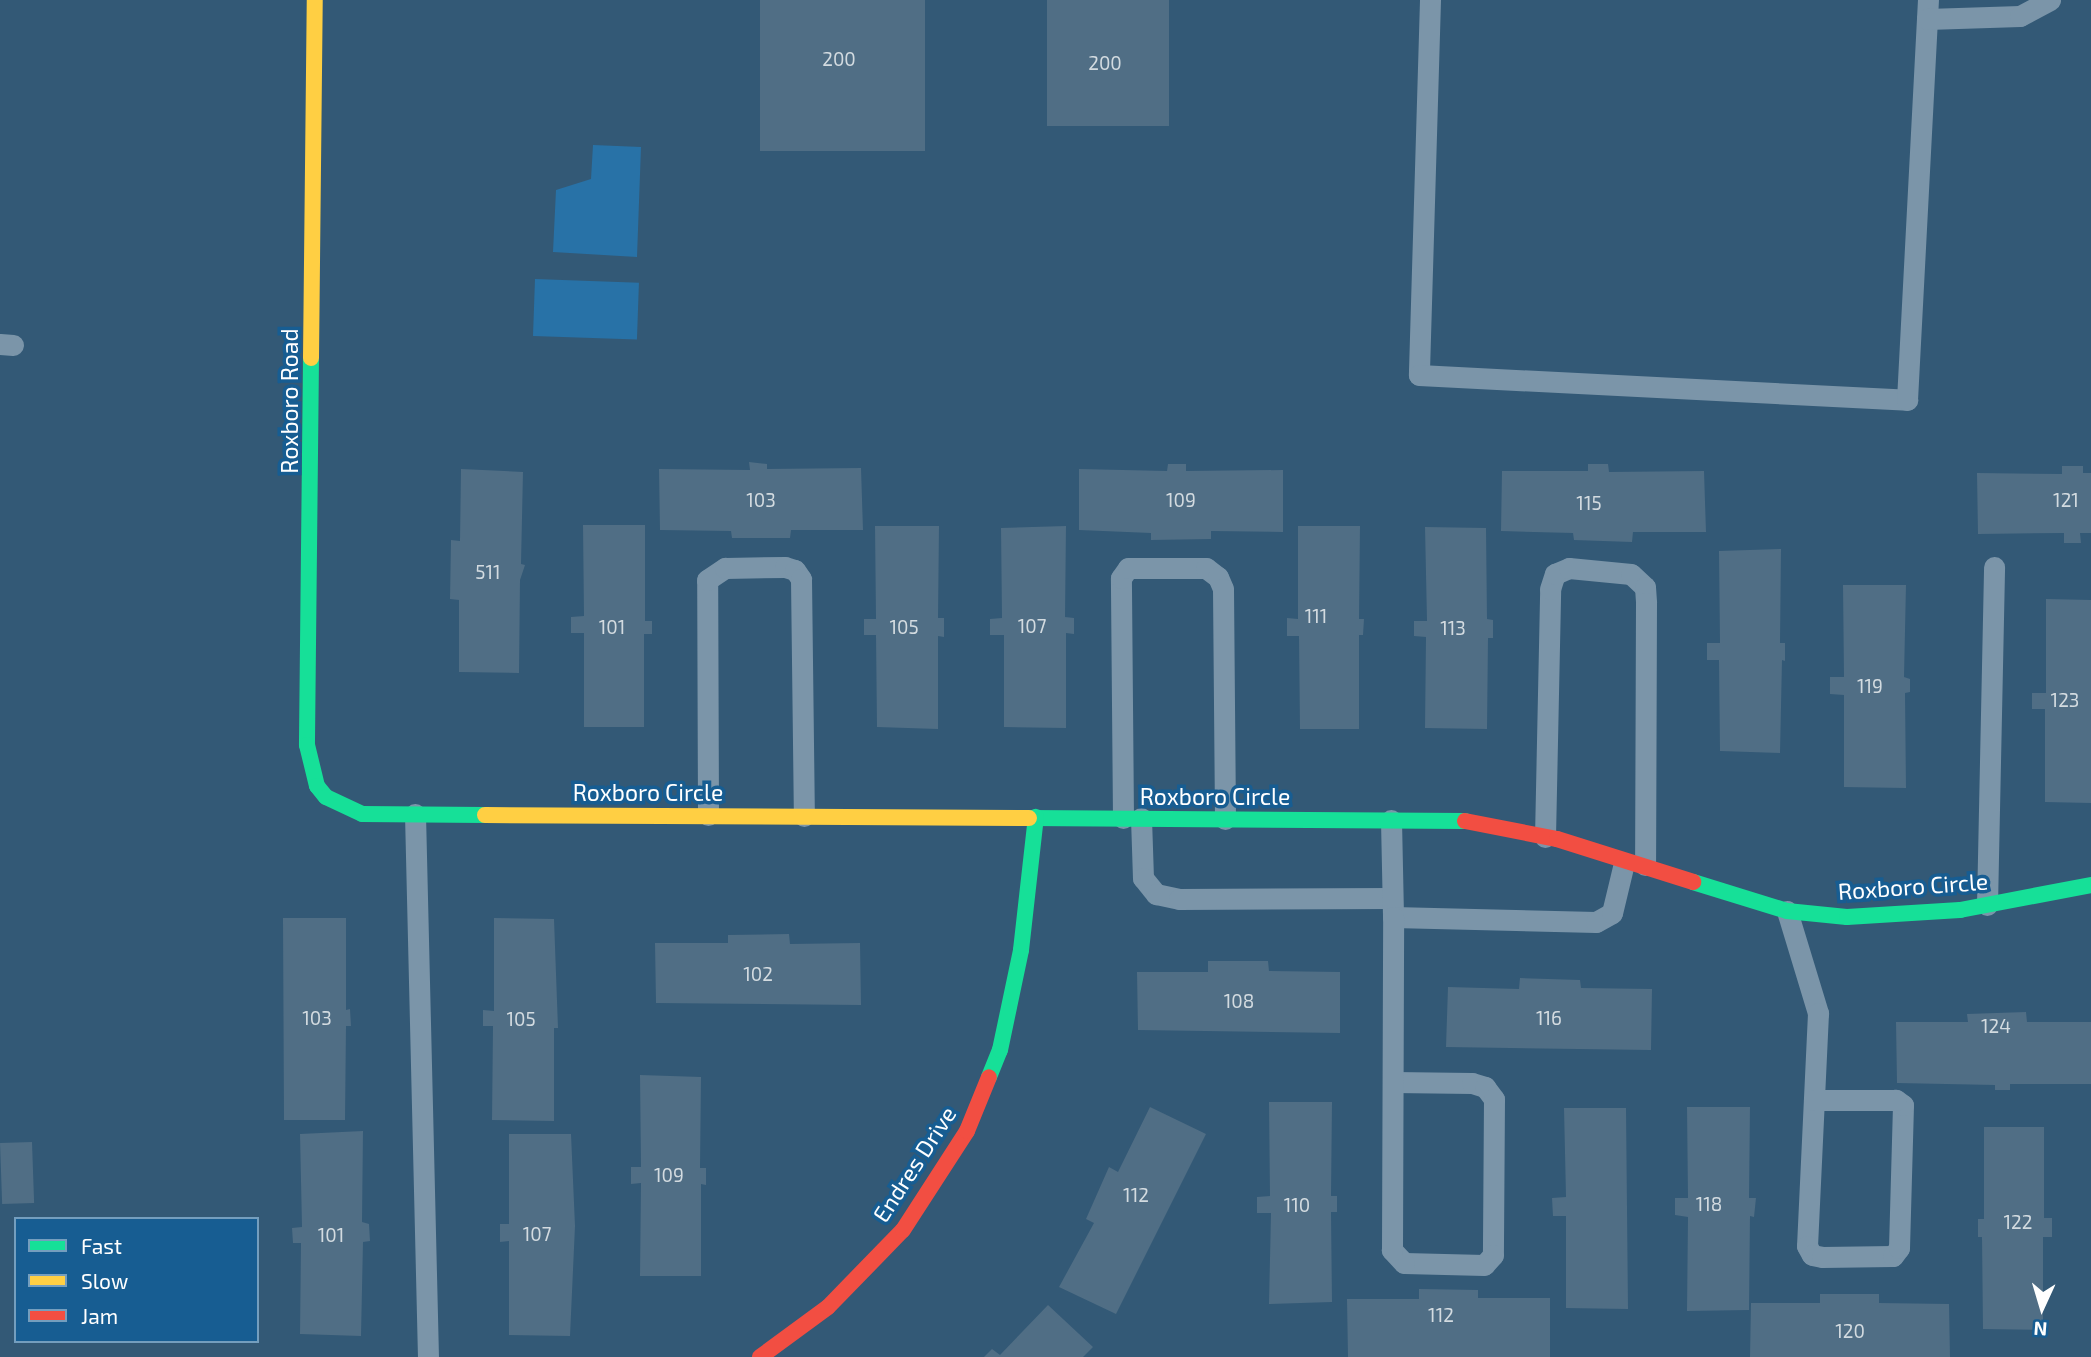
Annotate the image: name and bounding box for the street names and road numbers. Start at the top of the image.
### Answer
street label: Roxboro Road [275,328,303,474]
street label: Roxboro Circle [573,778,723,806]
street label: Roxboro Circle [1140,782,1290,810]
street label: Roxboro Circle [1837,867,1989,905]
street label: Endres Drive [866,1101,962,1227]

